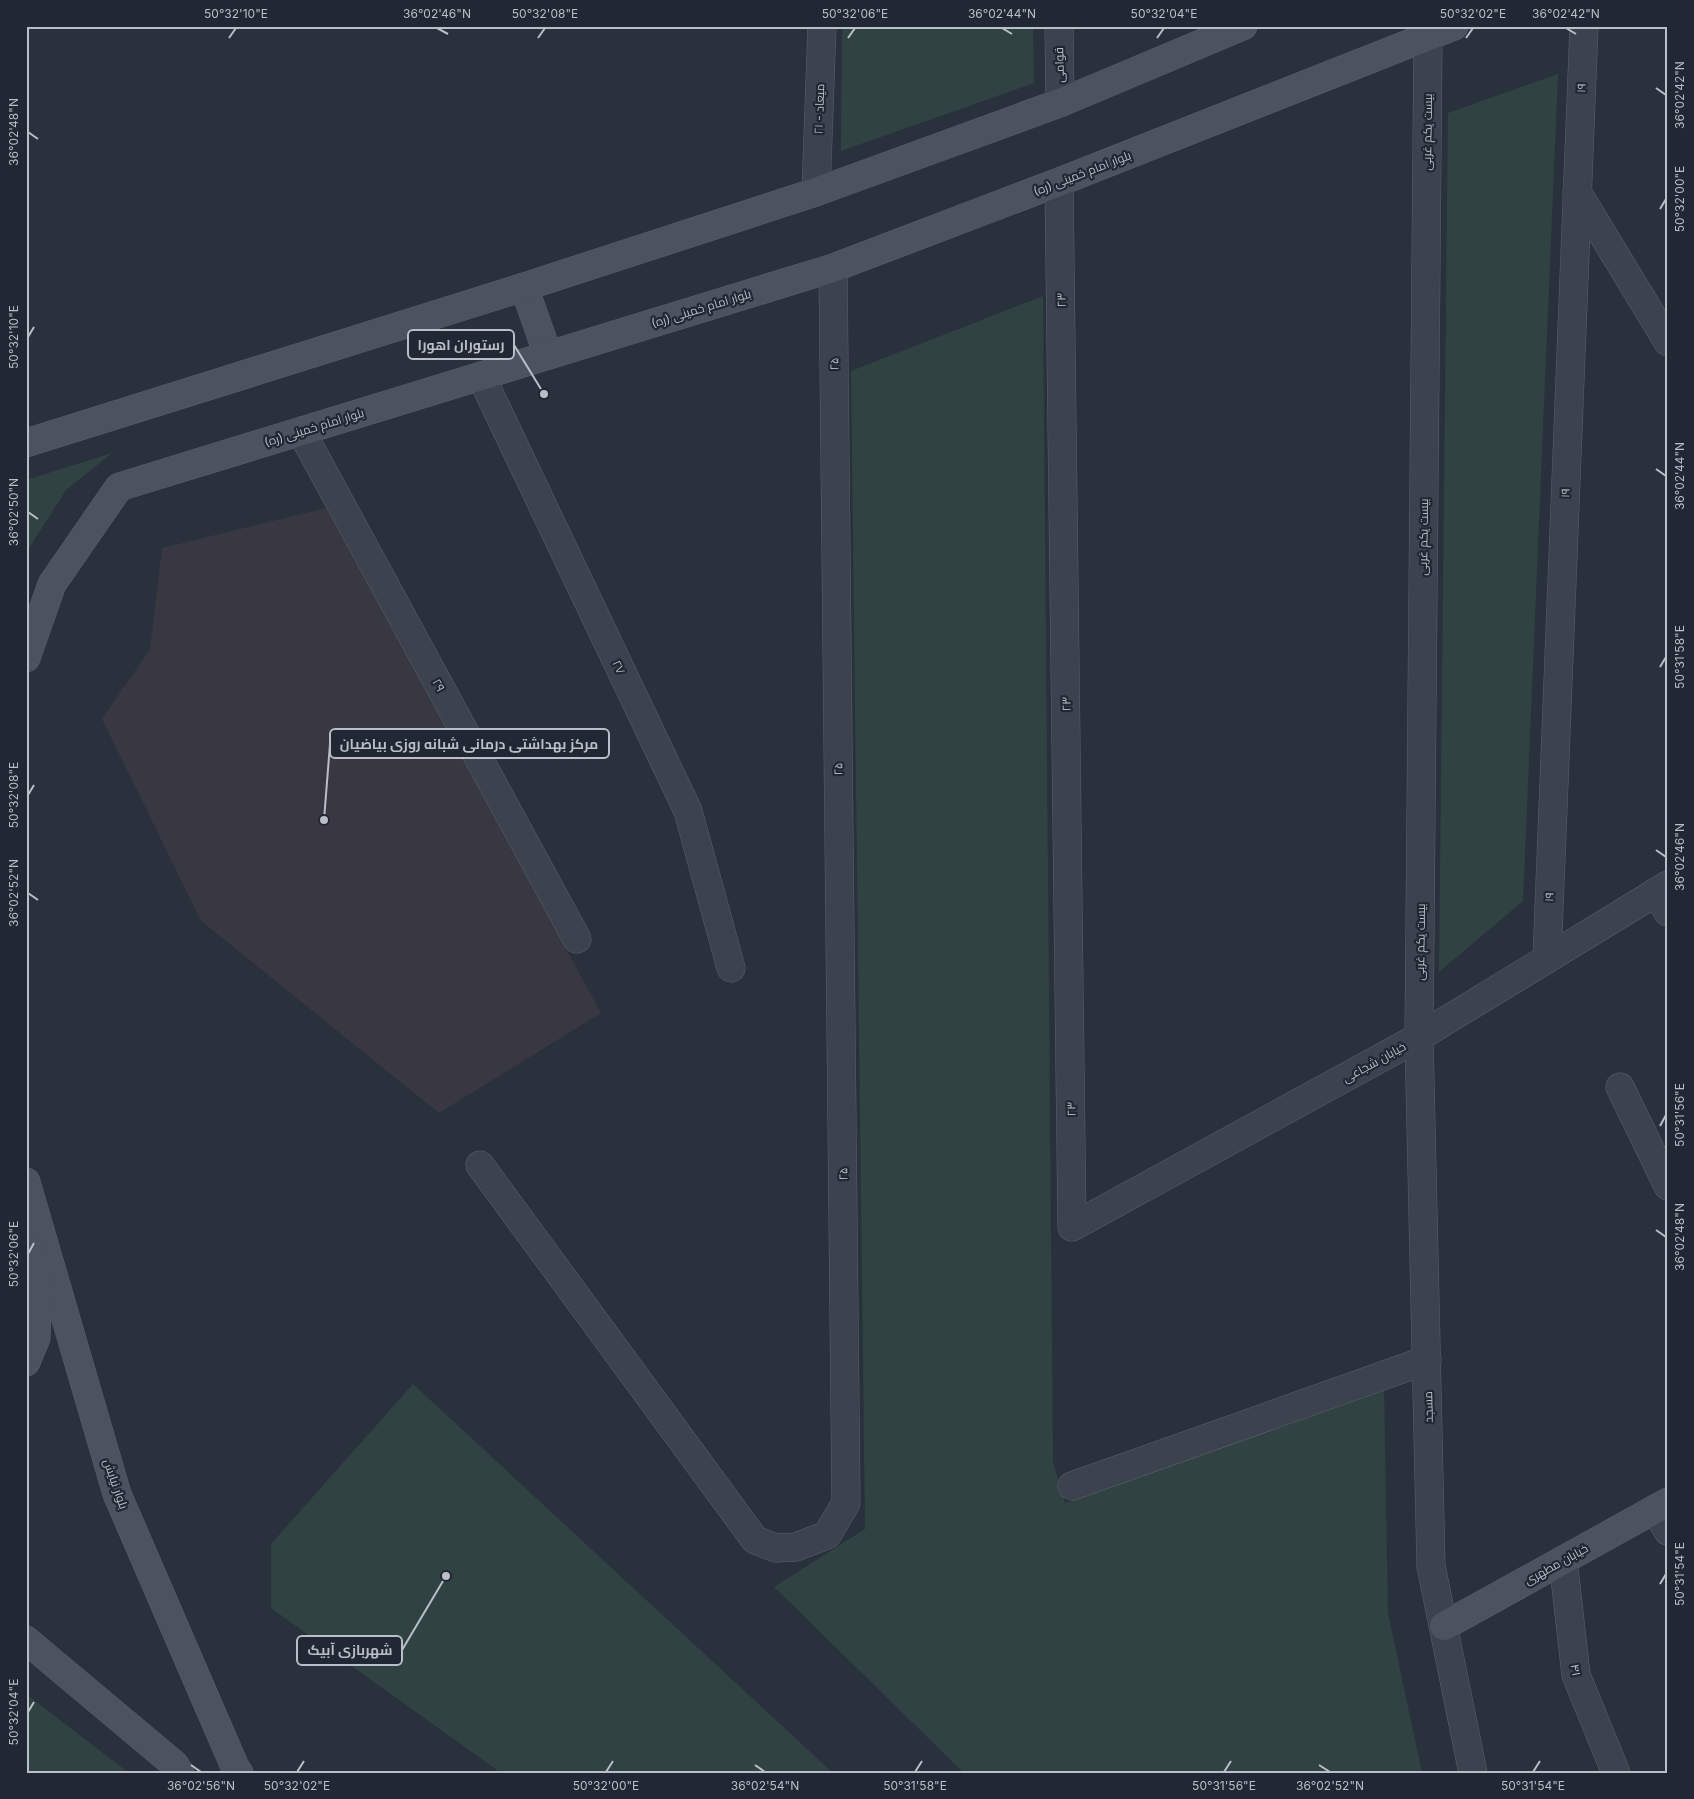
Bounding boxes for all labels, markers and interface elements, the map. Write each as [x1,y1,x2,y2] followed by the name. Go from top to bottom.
[204,6,268,21] text: 50°32'10"E
[403,6,471,21] text: 36°02'46"N
[512,6,578,21] text: 50°32'08"E
[822,6,888,21] text: 50°32'06"E
[968,6,1036,21] text: 36°02'44"N
[1131,6,1197,21] text: 50°32'04"E
[1440,6,1506,21] text: 50°32'02"E
[1532,6,1600,21] text: 36°02'42"N
[1051,47,1067,83] street label: قوامی
[1672,61,1687,129] text: 36°02'42"N
[811,83,827,135] street label: ۲۱ - میعاد
[1573,83,1589,93] street label: ۱۹
[1419,93,1436,171] street label: بیست یکم غربی
[6,98,21,166] text: 36°02'48"N
[1031,147,1133,200] street label: بلوار امام خمینی (ره)
[1672,166,1687,232] text: 50°32'00"E
[649,286,753,331] street label: بلوار امام خمینی (ره)
[1053,293,1069,307] street label: ۲۳
[6,305,21,369] text: 50°32'10"E
[408,330,514,359] callout: رستوران اهورا
[418,336,504,354] text: رستوران اهورا
[826,357,842,371] street label: ۲۵
[262,405,366,450] street label: بلوار امام خمینی (ره)
[1672,442,1687,510] text: 36°02'44"N
[6,478,21,546] text: 36°02'50"N
[1557,488,1573,498] street label: ۱۹
[1415,498,1432,576] street label: بیست یکم غربی
[1672,625,1687,689] text: 50°31'58"E
[609,658,629,677] street label: ۲۷
[429,676,449,694] street label: ۲۹
[1058,697,1074,711] street label: ۲۳
[330,729,609,758] callout: مرکز بهداشتی درمانی شبانه روزی بیاضیان
[340,735,598,753] text: مرکز بهداشتی درمانی شبانه روزی بیاضیان
[6,762,21,828] text: 50°32'08"E
[830,762,846,776] street label: ۲۵
[1672,823,1687,891] text: 36°02'46"N
[6,859,21,927] text: 36°02'52"N
[1541,892,1557,902] street label: ۱۹
[1412,903,1429,981] street label: بیست یکم غربی
[1340,1038,1408,1086] street label: خیابان شجاعی
[1672,1083,1687,1147] text: 50°31'56"E
[1063,1102,1079,1116] street label: ۲۳
[835,1167,851,1181] street label: ۲۵
[1672,1203,1687,1271] text: 36°02'48"N
[6,1221,21,1287] text: 50°32'06"E
[1420,1391,1436,1423] street label: مسجد
[100,1457,132,1511] street label: بلوار نیایش
[1521,1540,1591,1588] street label: خیابان مطهری
[1672,1542,1687,1606] text: 50°31'54"E
[297,1636,402,1665] callout: شهربازی آبیک
[308,1641,392,1659] text: شهربازی آبیک
[1568,1663,1584,1677] street label: ۴۱
[6,1679,21,1745] text: 50°32'04"E
[167,1778,235,1793] text: 36°02'56"N
[264,1778,330,1793] text: 50°32'02"E
[573,1778,639,1793] text: 50°32'00"E
[731,1778,799,1793] text: 36°02'54"N
[883,1778,947,1793] text: 50°31'58"E
[1192,1778,1256,1793] text: 50°31'56"E
[1296,1778,1364,1793] text: 36°02'52"N
[1501,1778,1565,1793] text: 50°31'54"E

